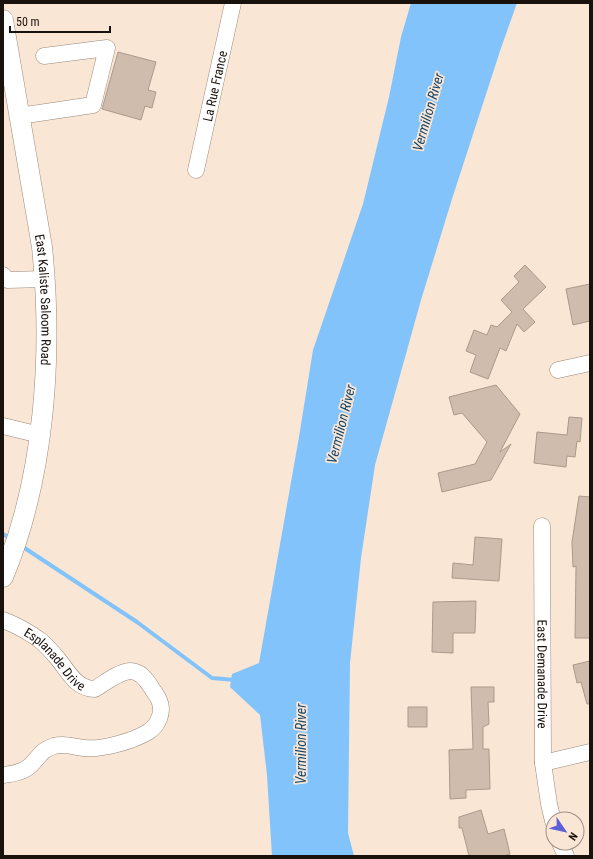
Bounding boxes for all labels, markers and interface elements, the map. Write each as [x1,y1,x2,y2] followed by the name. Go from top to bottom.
[10,8,110,34] scale bar
[16,15,40,29] text: 50 m
[199,49,230,123] street label: La Rue France
[409,70,447,153] water label: Vermilion River
[32,233,54,366] street label: East Kaliste Saloom Road
[323,382,359,465] water label: Vermilion River
[535,619,550,729] street label: East Demanade Drive
[22,624,88,693] street label: Esplanade Drive
[293,703,309,784] water label: Vermilion River
[545,811,585,851] north arrow
[565,830,580,843] text: N

